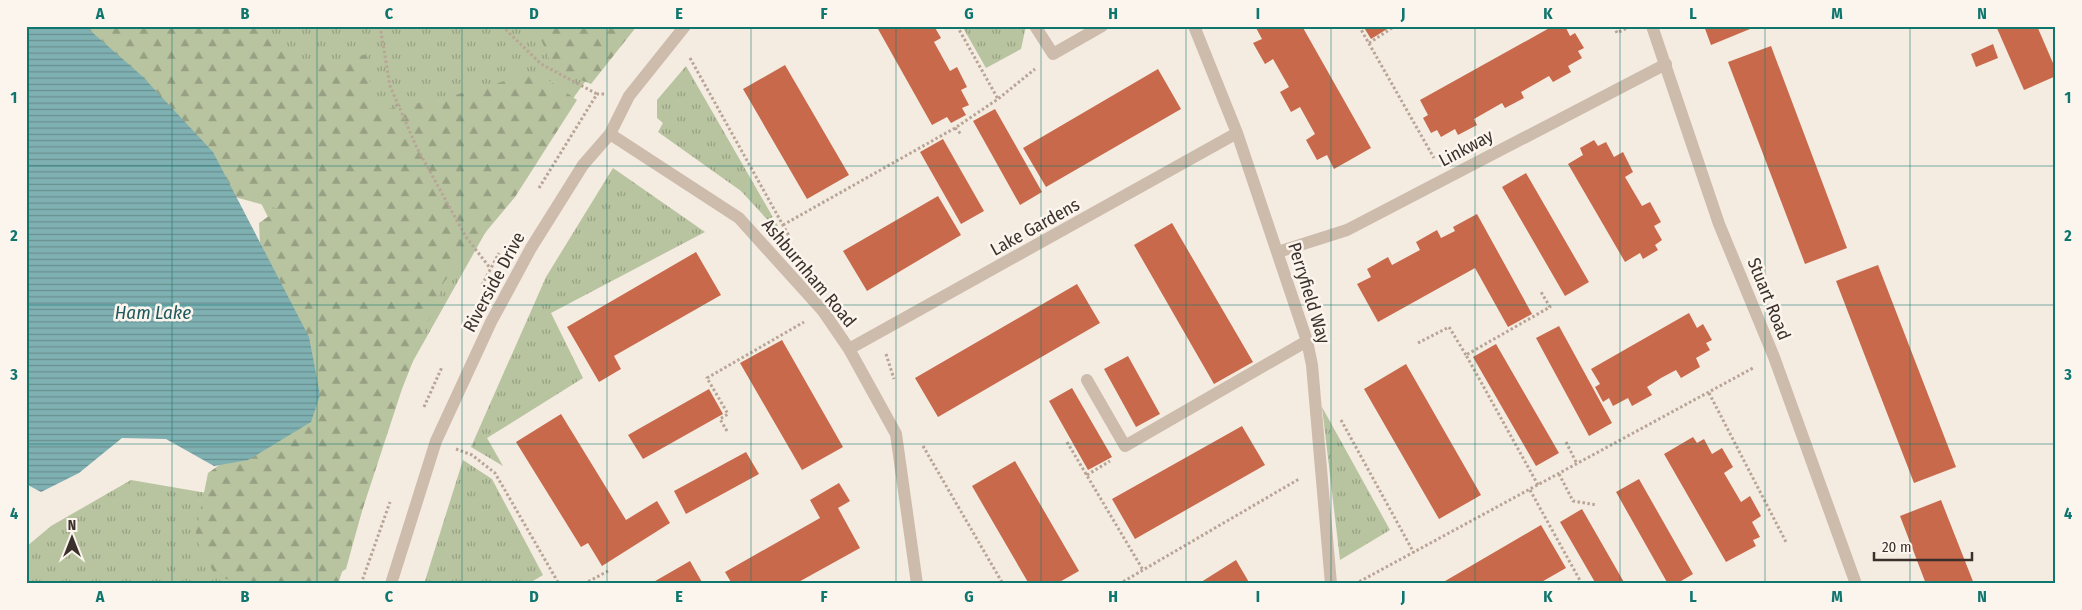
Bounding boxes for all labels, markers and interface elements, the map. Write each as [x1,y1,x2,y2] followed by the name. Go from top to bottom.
[95,4,105,23] text: A
[241,4,250,23] text: B
[385,4,394,23] text: C
[529,4,539,23] text: D
[675,4,683,23] text: E
[820,4,828,23] text: F
[964,4,974,23] text: G
[1108,4,1118,23] text: H
[1256,4,1260,23] text: I
[1400,4,1405,23] text: J
[1543,4,1553,23] text: K
[1689,4,1697,23] text: L
[1831,4,1843,23] text: M
[1977,4,1987,23] text: N
[11,88,17,107] text: 1
[2065,88,2071,107] text: 1
[1435,125,1497,171] street label: Linkway
[987,193,1084,261] street label: Lake Gardens
[757,214,861,332] street label: Ashburnham Road
[9,226,18,245] text: 2
[2063,226,2072,245] text: 2
[458,228,530,336] street label: Riverside Drive
[1283,240,1335,346] street label: Perryfield Way
[1743,255,1795,343] street label: Stuart Road
[115,301,191,324] water label: Ham Lake
[9,365,18,384] text: 3
[2063,365,2072,384] text: 3
[10,504,18,523] text: 4
[2064,504,2072,523] text: 4
[48,512,98,562] north arrow
[68,517,76,534] text: N
[1874,530,1972,562] scale bar
[1882,538,1912,556] text: 20 m
[95,587,105,606] text: A
[241,587,250,606] text: B
[385,587,394,606] text: C
[529,587,539,606] text: D
[675,587,683,606] text: E
[820,587,828,606] text: F
[964,587,974,606] text: G
[1108,587,1118,606] text: H
[1256,587,1260,606] text: I
[1400,587,1405,606] text: J
[1543,587,1553,606] text: K
[1689,587,1697,606] text: L
[1831,587,1843,606] text: M
[1977,587,1987,606] text: N

